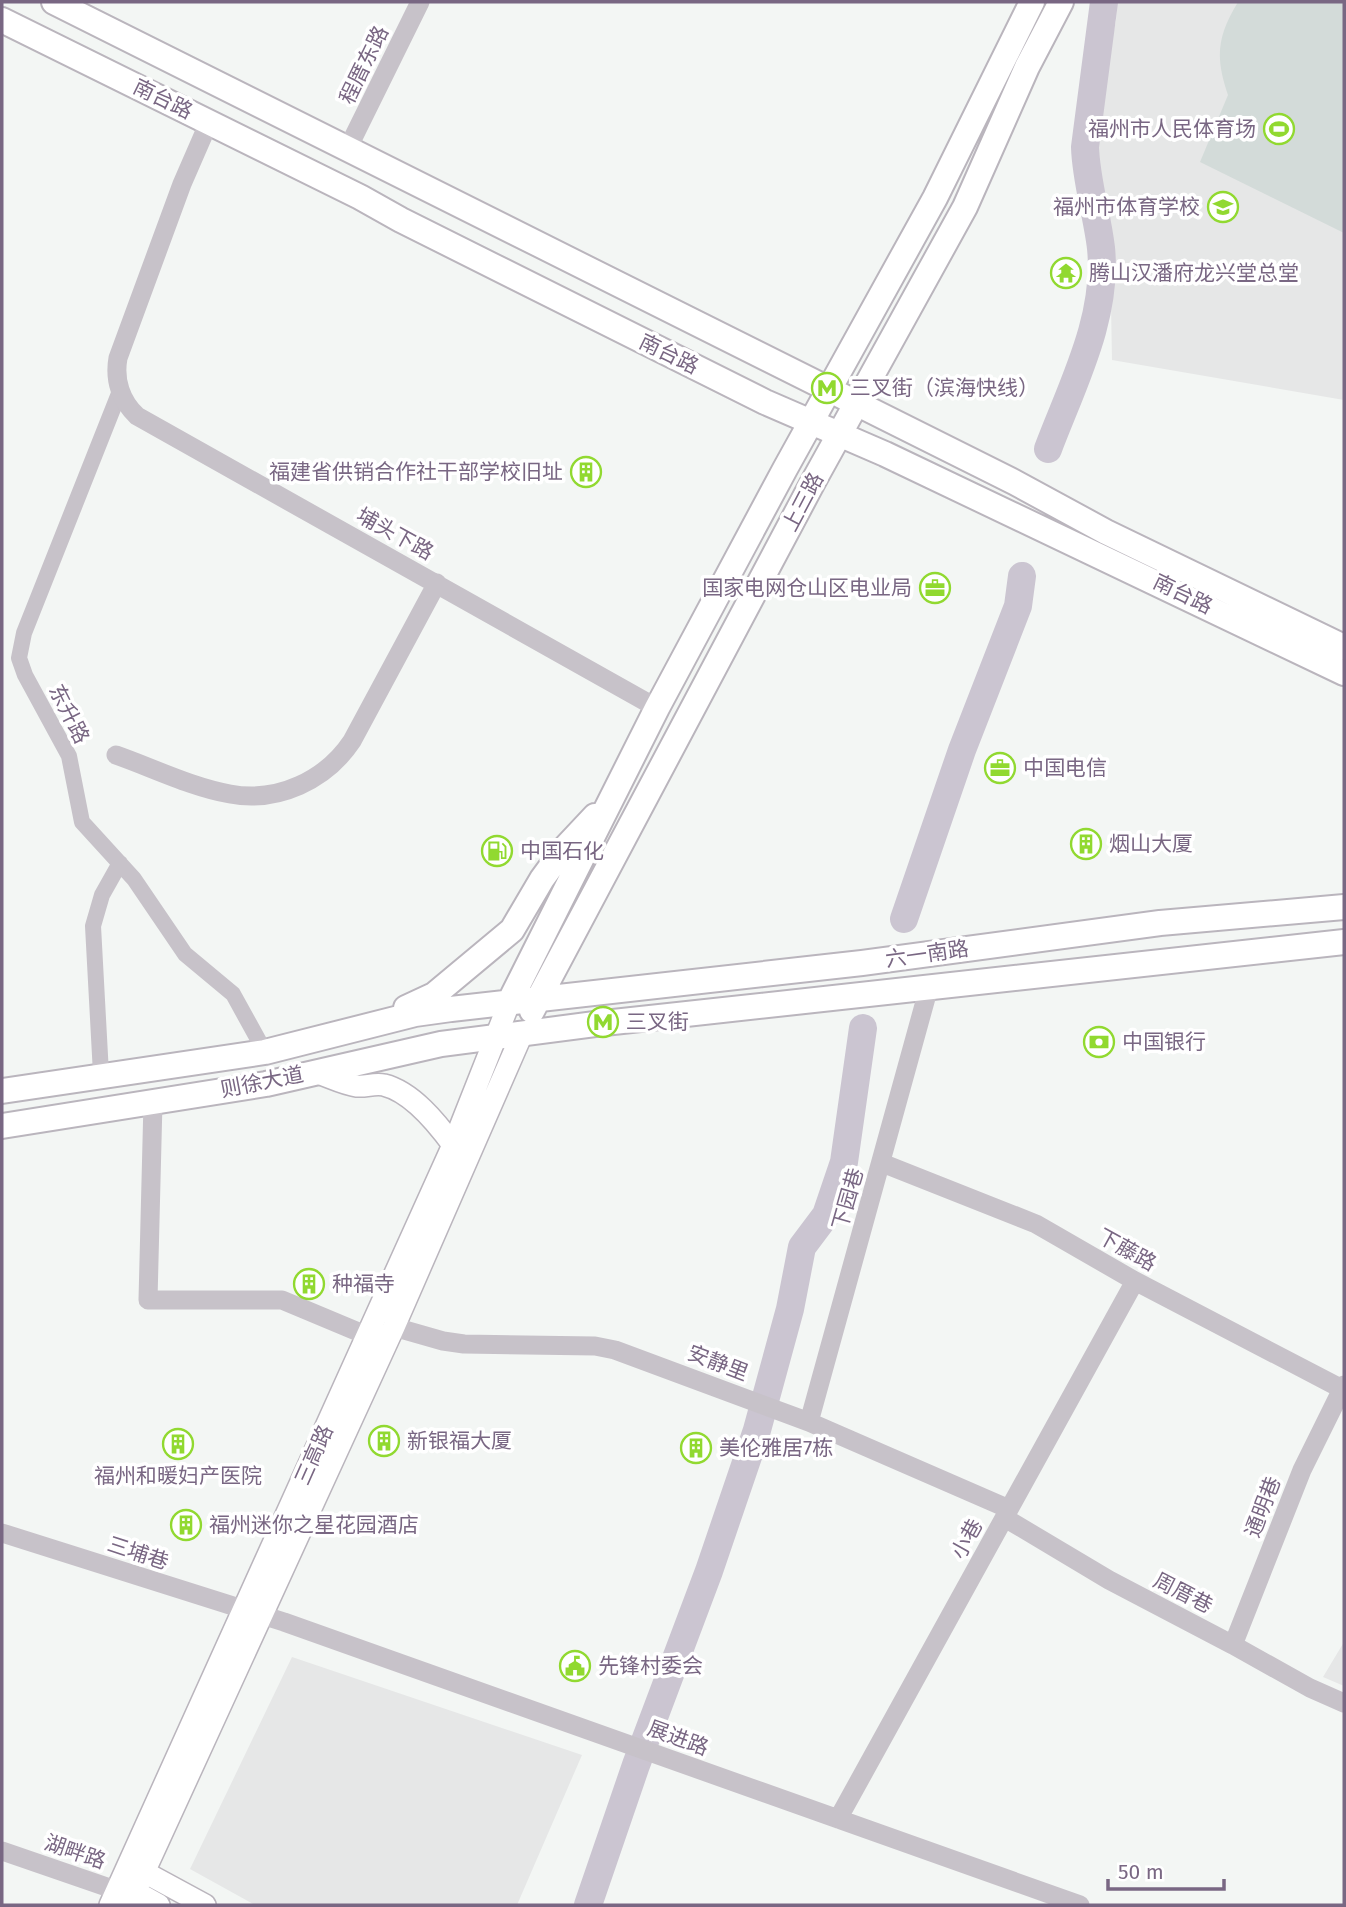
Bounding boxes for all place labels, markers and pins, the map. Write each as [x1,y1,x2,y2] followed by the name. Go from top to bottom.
[1262,112,1296,146] sports icon: 福州市人民体育场
[1088,116,1256,142] place label: 福州市人民体育场
[1206,190,1240,224] school or university icon: 福州市体育学校
[1053,194,1200,220] place label: 福州市体育学校
[1049,256,1083,290] temple icon: 腾山汉潘府龙兴堂总堂
[1089,260,1299,286] place label: 腾山汉潘府龙兴堂总堂
[810,371,844,405] metro station icon: 三叉街（滨海快线）
[850,375,1039,401] place label: 三叉街（滨海快线）
[569,455,603,489] building icon: 福建省供销合作社干部学校旧址
[269,459,563,485] place label: 福建省供销合作社干部学校旧址
[918,571,952,605] office icon: 国家电网仓山区电业局
[702,575,912,601] place label: 国家电网仓山区电业局
[983,751,1017,785] office icon: 中国电信
[1023,755,1107,781] place label: 中国电信
[1069,827,1103,861] building icon: 烟山大厦
[1109,831,1193,857] place label: 烟山大厦
[480,834,514,868] fuel station icon: 中国石化
[520,838,604,864] place label: 中国石化
[586,1005,620,1039] metro station icon: 三叉街
[626,1009,689,1035] place label: 三叉街
[1082,1025,1116,1059] bank icon: 中国银行
[1122,1029,1206,1055] place label: 中国银行
[292,1267,326,1301] building icon: 种福寺
[332,1271,395,1297] place label: 种福寺
[367,1424,401,1458] building icon: 新银福大厦
[161,1427,195,1461] building icon: 福州和暖妇产医院
[407,1428,512,1454] place label: 新银福大厦
[679,1431,713,1465] building icon: 美伦雅居7栋
[719,1435,833,1461] place label: 美伦雅居7栋
[94,1463,262,1489] place label: 福州和暖妇产医院
[169,1508,203,1542] building icon: 福州迷你之星花园酒店
[209,1512,419,1538] place label: 福州迷你之星花园酒店
[558,1649,592,1683] public building icon: 先锋村委会
[598,1653,703,1679] place label: 先锋村委会

